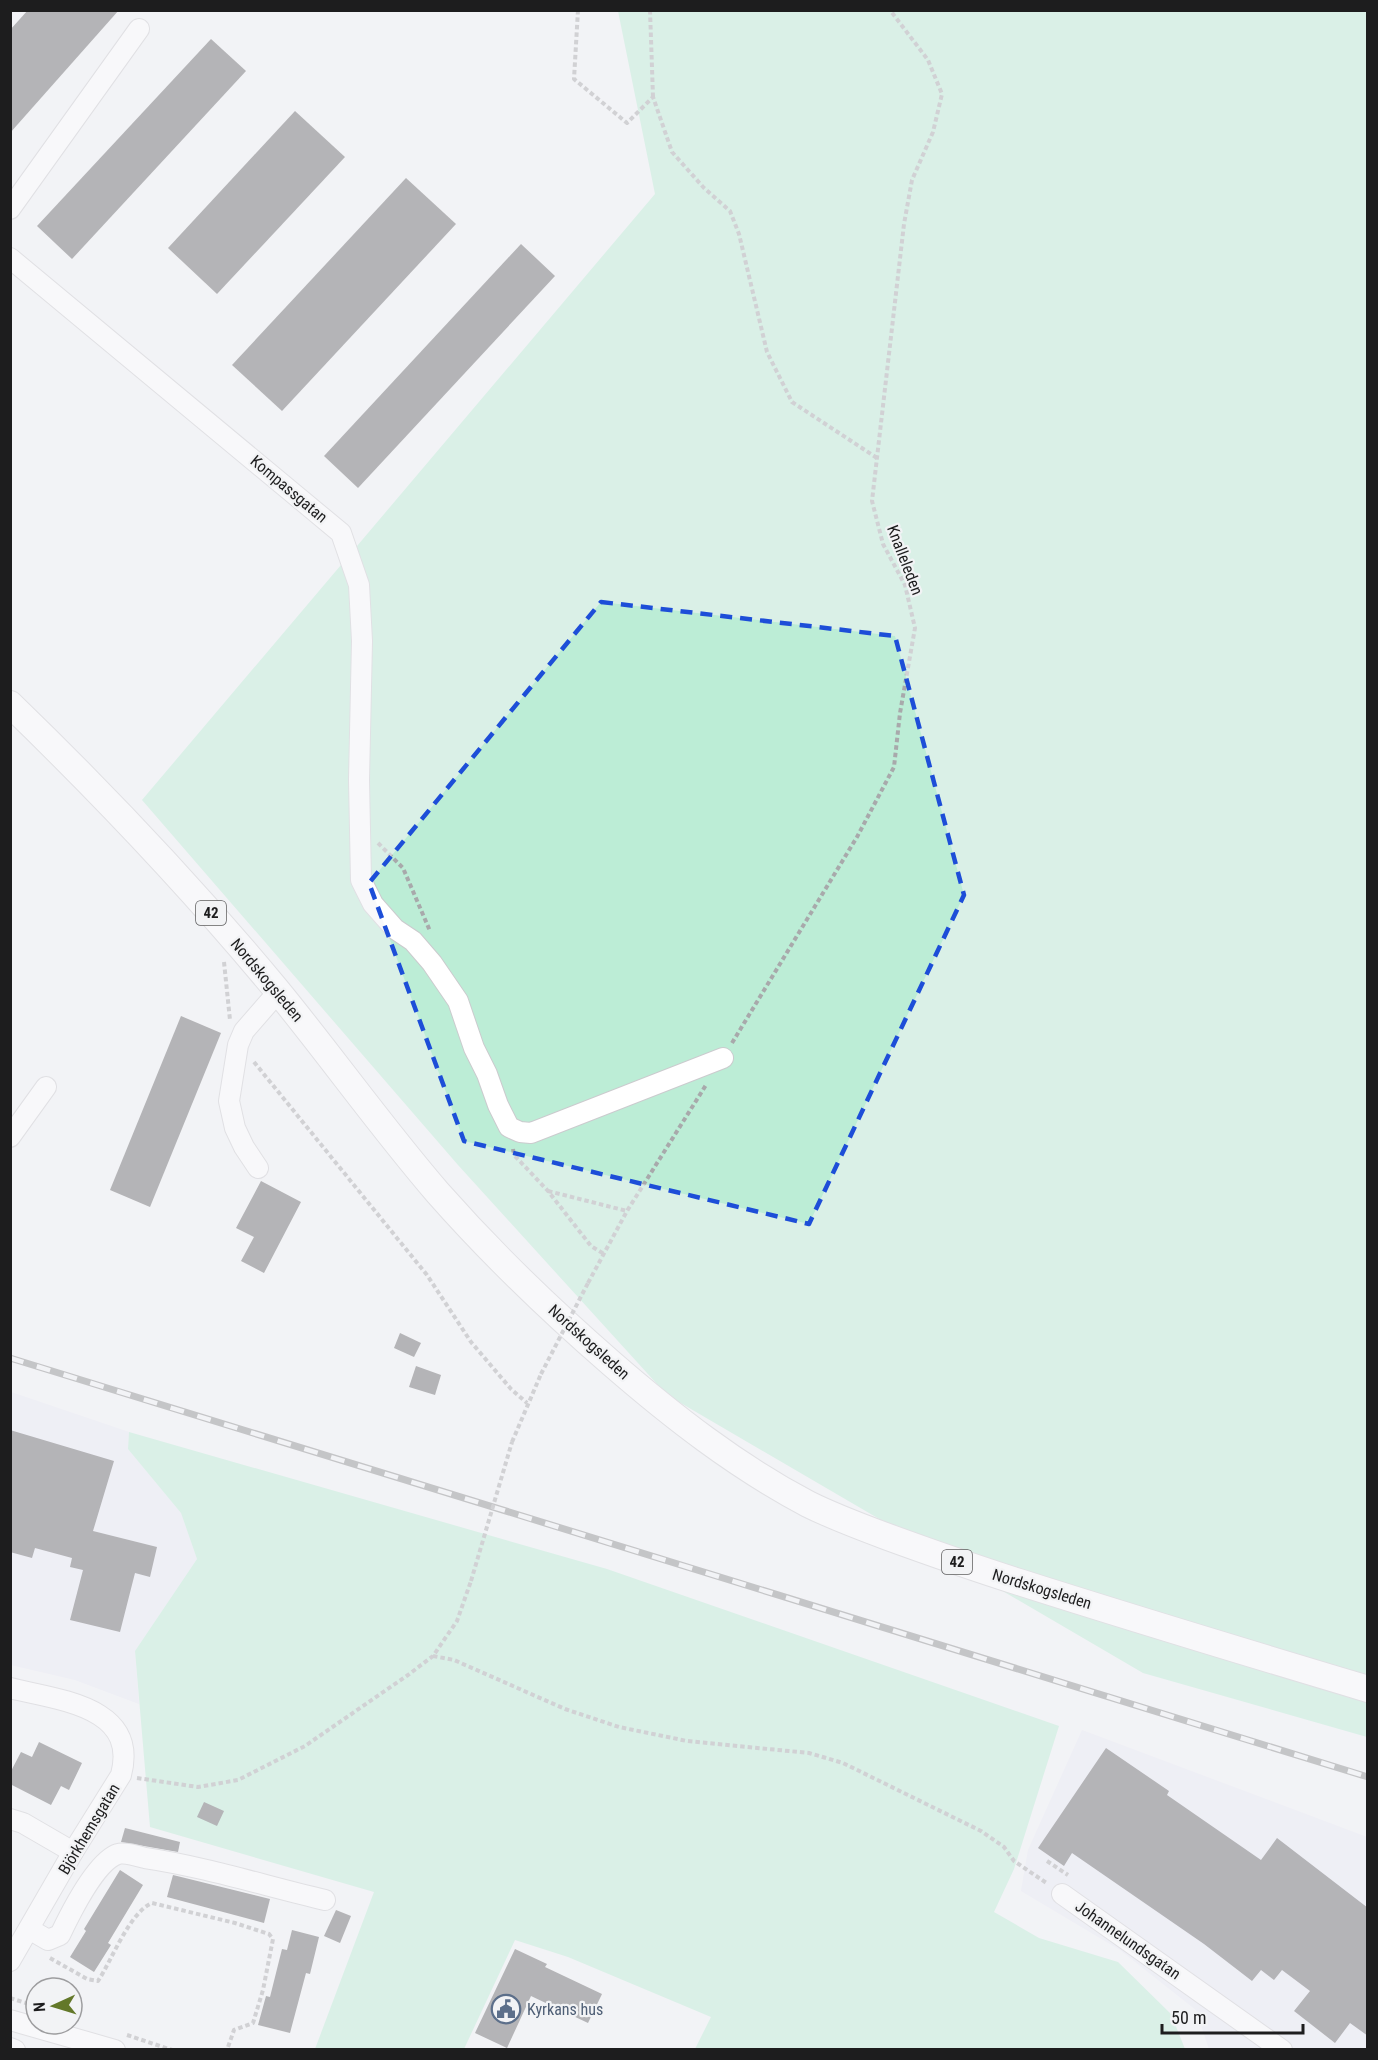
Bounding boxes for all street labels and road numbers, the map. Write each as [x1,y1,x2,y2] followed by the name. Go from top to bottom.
[247,451,331,527] street label: Kompassgatan
[883,522,927,598] street label: Knalleleden
[196,901,226,925] road number: 42
[227,935,307,1025] street label: Nordskogsleden
[544,1301,634,1383] street label: Nordskogsleden
[942,1550,972,1574] road number: 42
[990,1565,1094,1613] street label: Nordskogsleden
[54,1780,124,1878] street label: Björkhemsgatan
[1072,1897,1184,1983] street label: Johannelundsgatan

